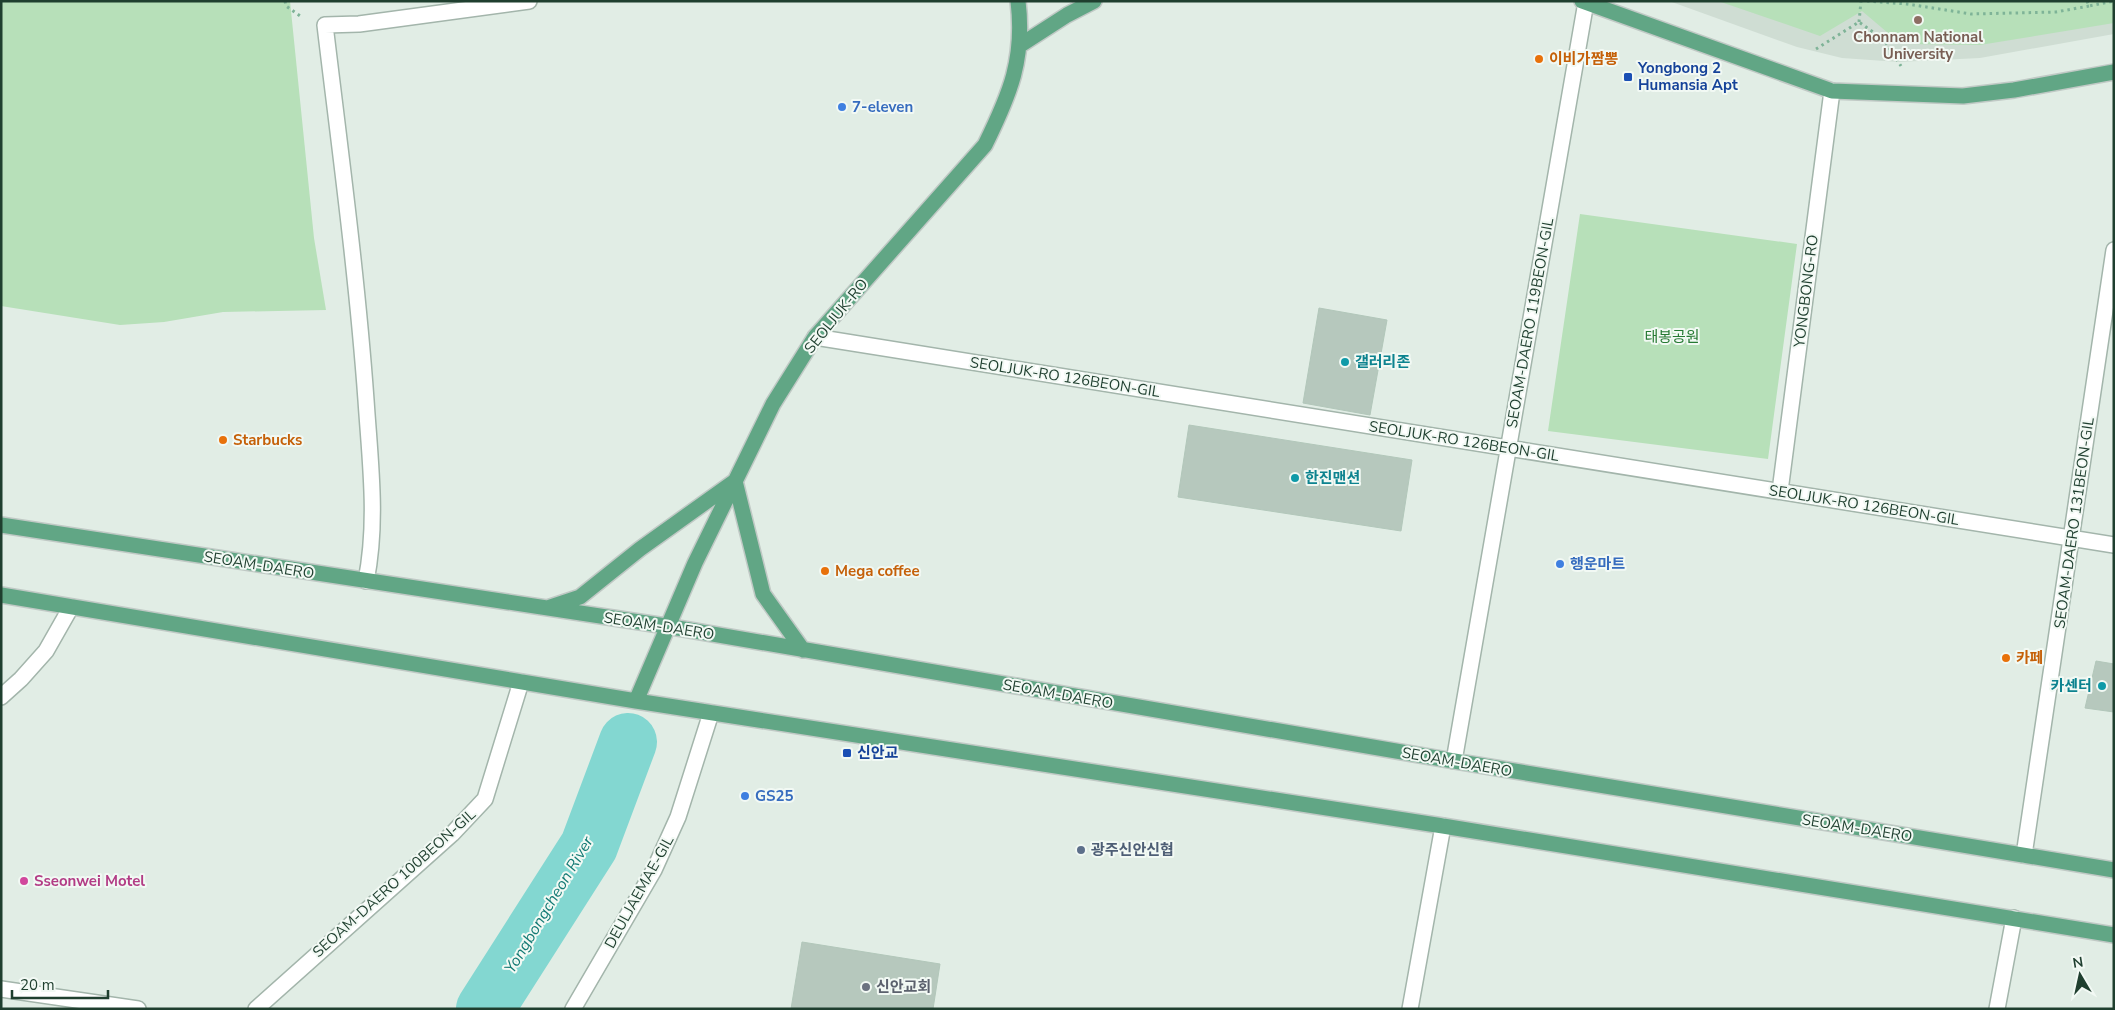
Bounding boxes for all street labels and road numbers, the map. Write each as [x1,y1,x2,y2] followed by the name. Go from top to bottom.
[1502,216,1558,430] street label: SEOAM-DAERO 119BEON-GIL
[1789,234,1823,349] street label: YONGBONG-RO
[800,274,872,358] street label: SEOLJUK-RO
[969,352,1161,402] street label: SEOLJUK-RO 126BEON-GIL
[1368,416,1560,466] street label: SEOLJUK-RO 126BEON-GIL
[2049,416,2099,630] street label: SEOAM-DAERO 131BEON-GIL
[1768,480,1960,530] street label: SEOLJUK-RO 126BEON-GIL
[202,546,316,584] street label: SEOAM-DAERO
[602,607,716,645] street label: SEOAM-DAERO
[1001,674,1115,714] street label: SEOAM-DAERO
[1400,742,1514,782] street label: SEOAM-DAERO
[308,804,480,962] street label: SEOAM-DAERO 100BEON-GIL
[1800,809,1914,847] street label: SEOAM-DAERO
[600,832,678,952] street label: DEULJAEMAE-GIL

